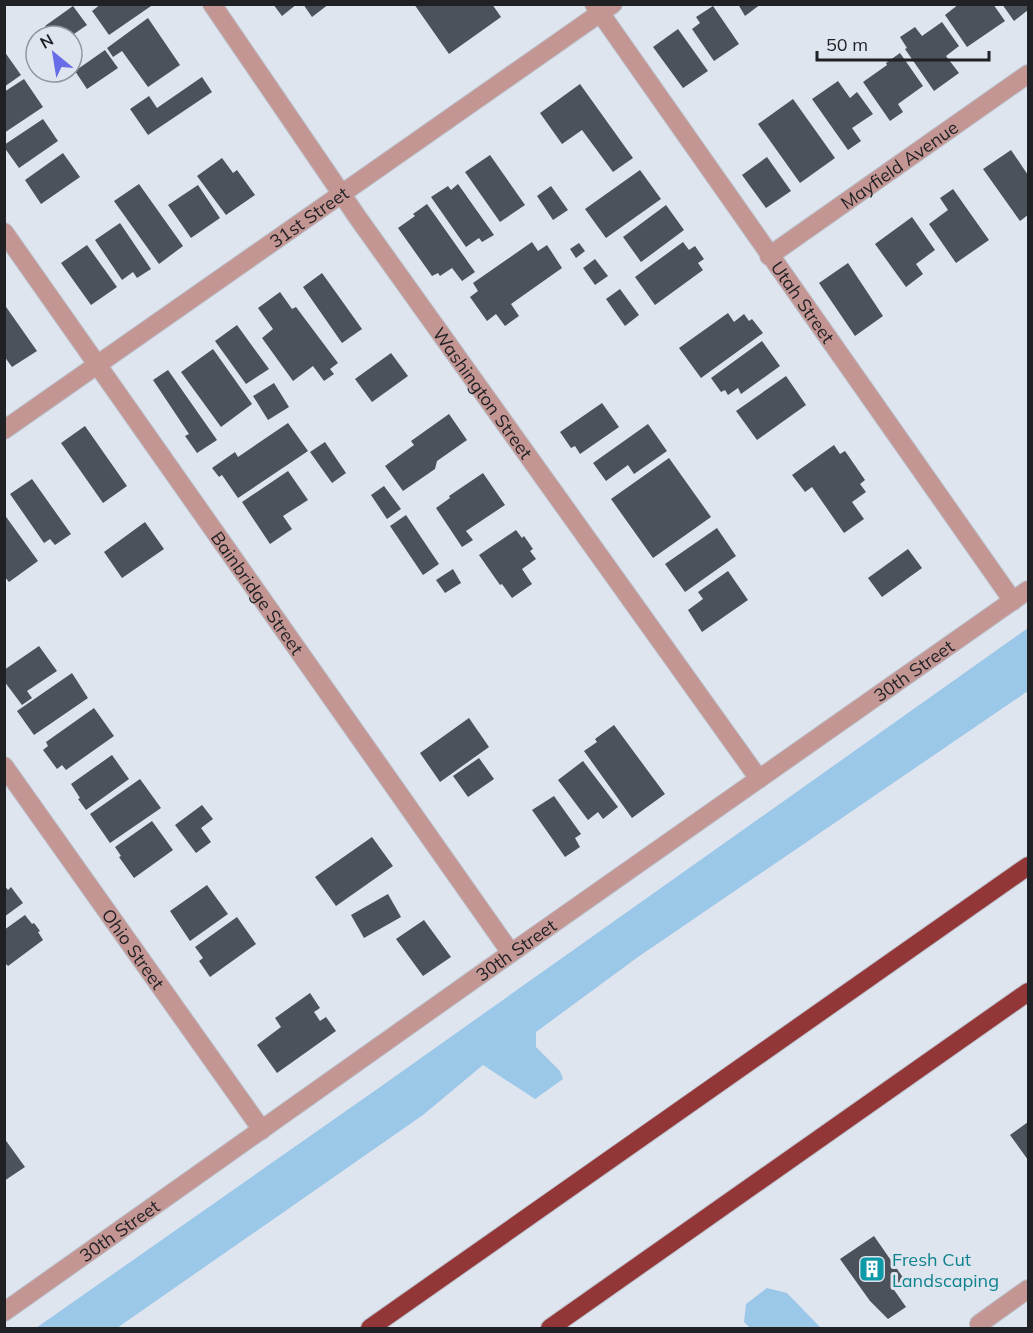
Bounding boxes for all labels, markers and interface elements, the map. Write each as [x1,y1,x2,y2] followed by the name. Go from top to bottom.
[24,24,84,84] north arrow
[817,24,990,62] scale bar
[36,29,57,53] text: N
[826,33,868,56] text: 50 m
[836,115,962,214] street label: Mayfield Avenue
[265,181,353,252] street label: 31st Street
[766,256,840,348] street label: Utah Street
[428,322,538,463] street label: Washington Street
[206,527,309,659] street label: Bainbridge Street
[869,634,958,707] street label: 30th Street
[97,904,170,994] street label: Ohio Street
[471,914,560,986] street label: 30th Street
[74,1194,164,1267] street label: 30th Street
[892,1248,999,1292] place label: Fresh Cut Landscaping
[857,1254,887,1284] building icon: Fresh Cut Landscaping

